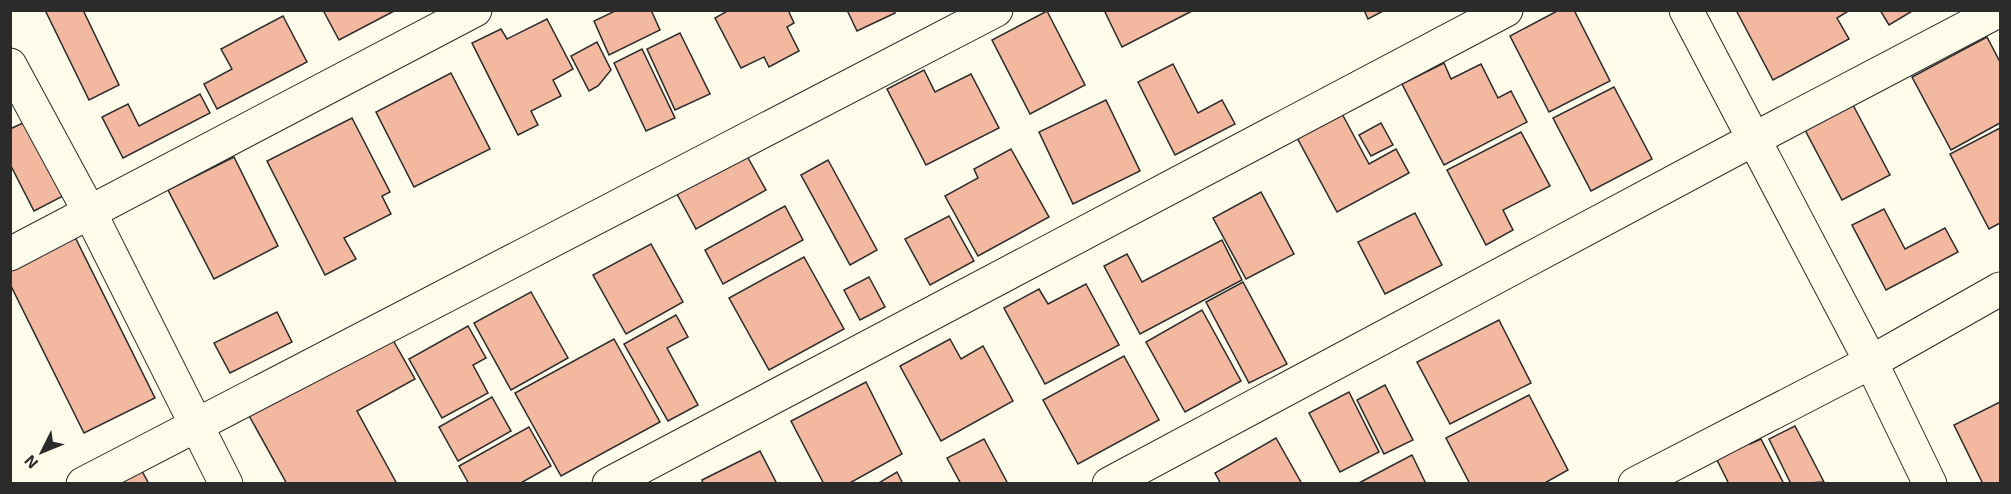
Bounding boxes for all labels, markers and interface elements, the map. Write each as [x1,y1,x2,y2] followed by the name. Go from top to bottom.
[12,422,72,482] north arrow
[20,452,42,473] text: N

